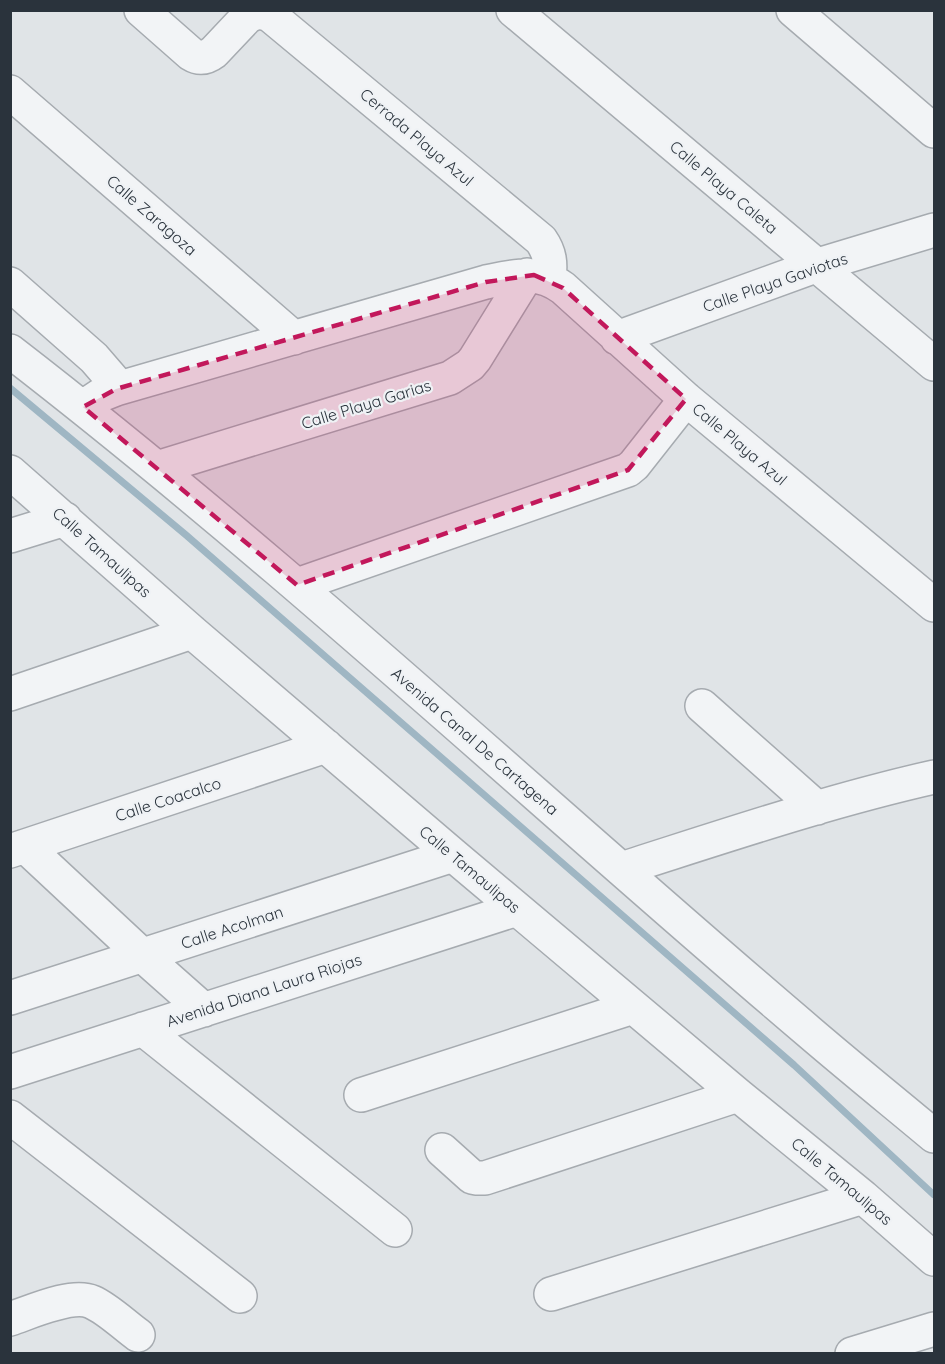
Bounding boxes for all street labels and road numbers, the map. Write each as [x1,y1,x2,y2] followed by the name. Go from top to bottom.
[356,84,478,190] street label: Cerrada Playa Azul
[666,136,782,238] street label: Calle Playa Caleta
[103,170,201,260] street label: Calle Zaragoza
[700,248,850,316] street label: Calle Playa Gaviotas
[299,375,433,433] street label: Calle Playa Garias
[689,399,791,489] street label: Calle Playa Azul
[49,502,155,602] street label: Calle Tamaulipas
[387,663,563,819] street label: Avenida Canal De Cartagena
[113,772,223,826] street label: Calle Coacalco
[415,821,525,917] street label: Calle Tamaulipas
[178,901,286,953] street label: Calle Acolman
[164,949,364,1031] street label: Avenida Diana Laura Riojas
[787,1133,897,1229] street label: Calle Tamaulipas

